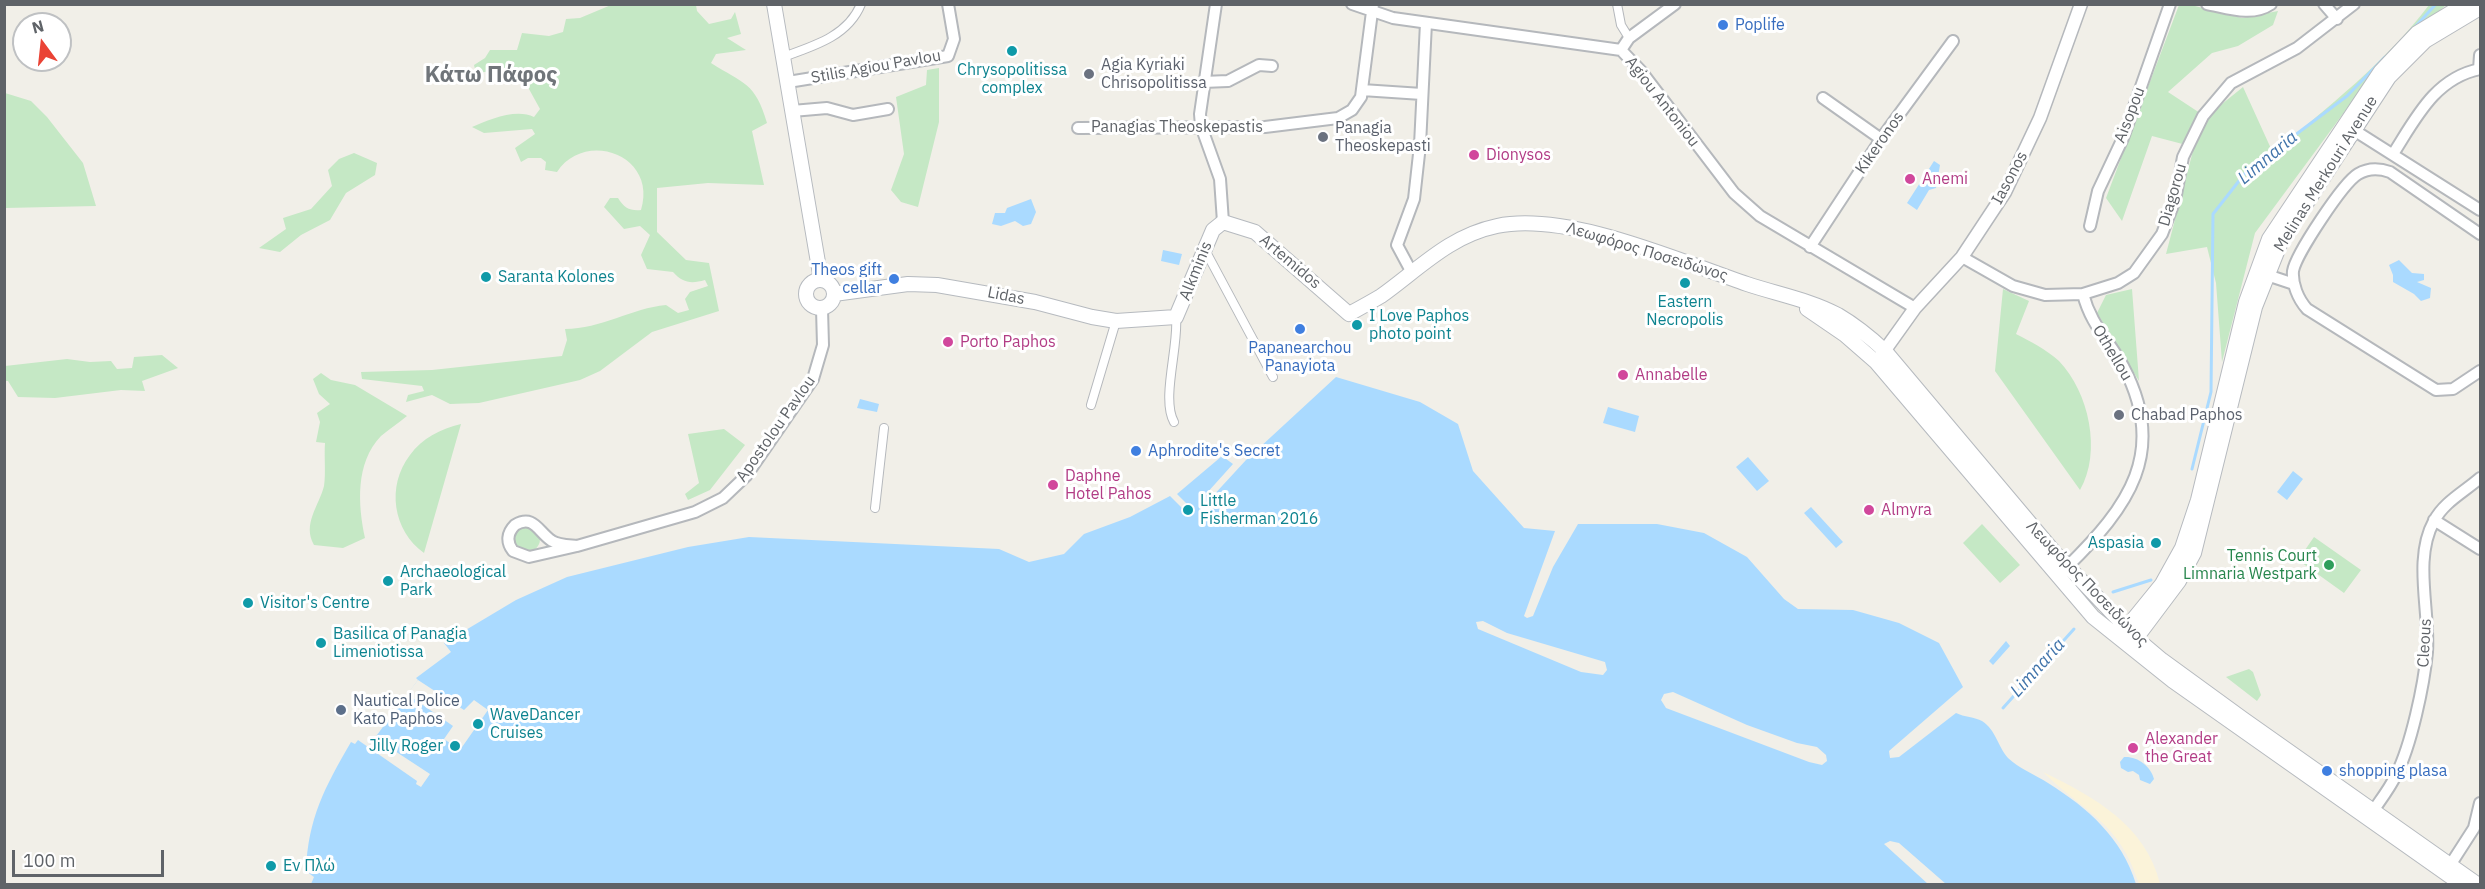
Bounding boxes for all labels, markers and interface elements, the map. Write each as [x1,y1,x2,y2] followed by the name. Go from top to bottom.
[12,12,72,72] north arrow
[30,15,46,38] text: N
[1735,15,1785,35] place label: Poplife
[1716,18,1730,32] marker: Poplife
[1005,44,1019,58] marker: Chrysopolitissa complex
[810,46,942,88] street label: Stilis Agiou Pavlou
[1621,53,1703,151] street label: Agiou Antoniou
[1101,55,1207,93] place label: Agia Kyriaki Chrisopolitissa
[957,60,1067,98] place label: Chrysopolitissa complex
[425,63,557,89] district label: Κάτω Πάφος
[1082,67,1096,81] marker: Agia Kyriaki Chrisopolitissa
[2111,84,2149,146] street label: Aisopou
[2270,92,2382,256] street label: Melinas Merkouri Avenue
[1852,108,1908,178] street label: Kikeronos
[1091,117,1263,137] street label: Panagias Theoskepastis
[1335,118,1431,156] place label: Panagia Theoskepasti
[2234,127,2302,189] water label: Limnaria
[1316,130,1330,144] marker: Panagia Theoskepasti
[1486,145,1551,165] place label: Dionysos
[1467,148,1481,162] marker: Dionysos
[1988,148,2032,208] street label: Iasonos
[2155,161,2191,229] street label: Diagorou
[1922,169,1968,189] place label: Anemi
[1903,172,1917,186] marker: Anemi
[1564,218,1730,286] street label: Λεωφόρος Ποσειδώνος
[1255,231,1325,293] street label: Artemidos
[1176,239,1216,303] street label: Alkminis
[811,260,882,298] place label: Theos gift cellar
[498,267,615,287] place label: Saranta Kolones
[479,270,493,284] marker: Saranta Kolones
[887,272,901,286] marker: Theos gift cellar
[1678,276,1692,290] marker: Eastern Necropolis
[986,283,1026,309] street label: Lidas
[1646,292,1724,330] place label: Eastern Necropolis
[1369,306,1469,344] place label: I Love Paphos photo point
[1350,318,1364,332] marker: I Love Paphos photo point
[1293,322,1307,336] marker: Papanearchou Panayiota
[2088,322,2136,384] street label: Othellou
[960,332,1056,352] place label: Porto Paphos
[941,335,955,349] marker: Porto Paphos
[1248,338,1352,376] place label: Papanearchou Panayiota
[1635,365,1707,385] place label: Annabelle
[1616,368,1630,382] marker: Annabelle
[732,372,820,486] street label: Apostolou Pavlou
[2131,405,2243,425] place label: Chabad Paphos
[2112,408,2126,422] marker: Chabad Paphos
[1148,441,1280,461] place label: Aphrodite's Secret
[1129,444,1143,458] marker: Aphrodite's Secret
[1065,466,1152,504] place label: Daphne Hotel Pahos
[1046,478,1060,492] marker: Daphne Hotel Pahos
[1200,491,1318,529] place label: Little Fisherman 2016
[1881,500,1932,520] place label: Almyra
[1181,503,1195,517] marker: Little Fisherman 2016
[1862,503,1876,517] marker: Almyra
[2022,517,2152,651] street label: Λεωφόρος Ποσειδώνος
[2088,533,2144,553] place label: Aspasia
[2149,536,2163,550] marker: Aspasia
[2183,546,2317,584] place label: Tennis Court Limnaria Westpark
[2322,558,2336,572] marker: Tennis Court Limnaria Westpark
[400,562,506,600] place label: Archaeological Park
[381,574,395,588] marker: Archaeological Park
[260,593,370,613] place label: Visitor's Centre
[241,596,255,610] marker: Visitor's Centre
[2414,618,2436,668] street label: Cleous
[333,624,467,662] place label: Basilica of Panagia Limeniotissa
[2006,634,2070,702] water label: Limnaria
[314,636,328,650] marker: Basilica of Panagia Limeniotissa
[353,691,460,729] place label: Nautical Police Kato Paphos
[334,703,348,717] marker: Nautical Police Kato Paphos
[490,705,580,743] place label: WaveDancer Cruises
[471,717,485,731] marker: WaveDancer Cruises
[2145,729,2218,767] place label: Alexander the Great
[369,736,443,756] place label: Jilly Roger
[448,739,462,753] marker: Jilly Roger
[2126,741,2140,755] marker: Alexander the Great
[2339,761,2447,781] place label: shopping plasa
[2320,764,2334,778] marker: shopping plasa
[15,838,166,876] scale bar
[23,849,75,872] text: 100 m
[283,856,335,876] place label: Εν Πλώ
[264,859,278,873] marker: Εν Πλώ

